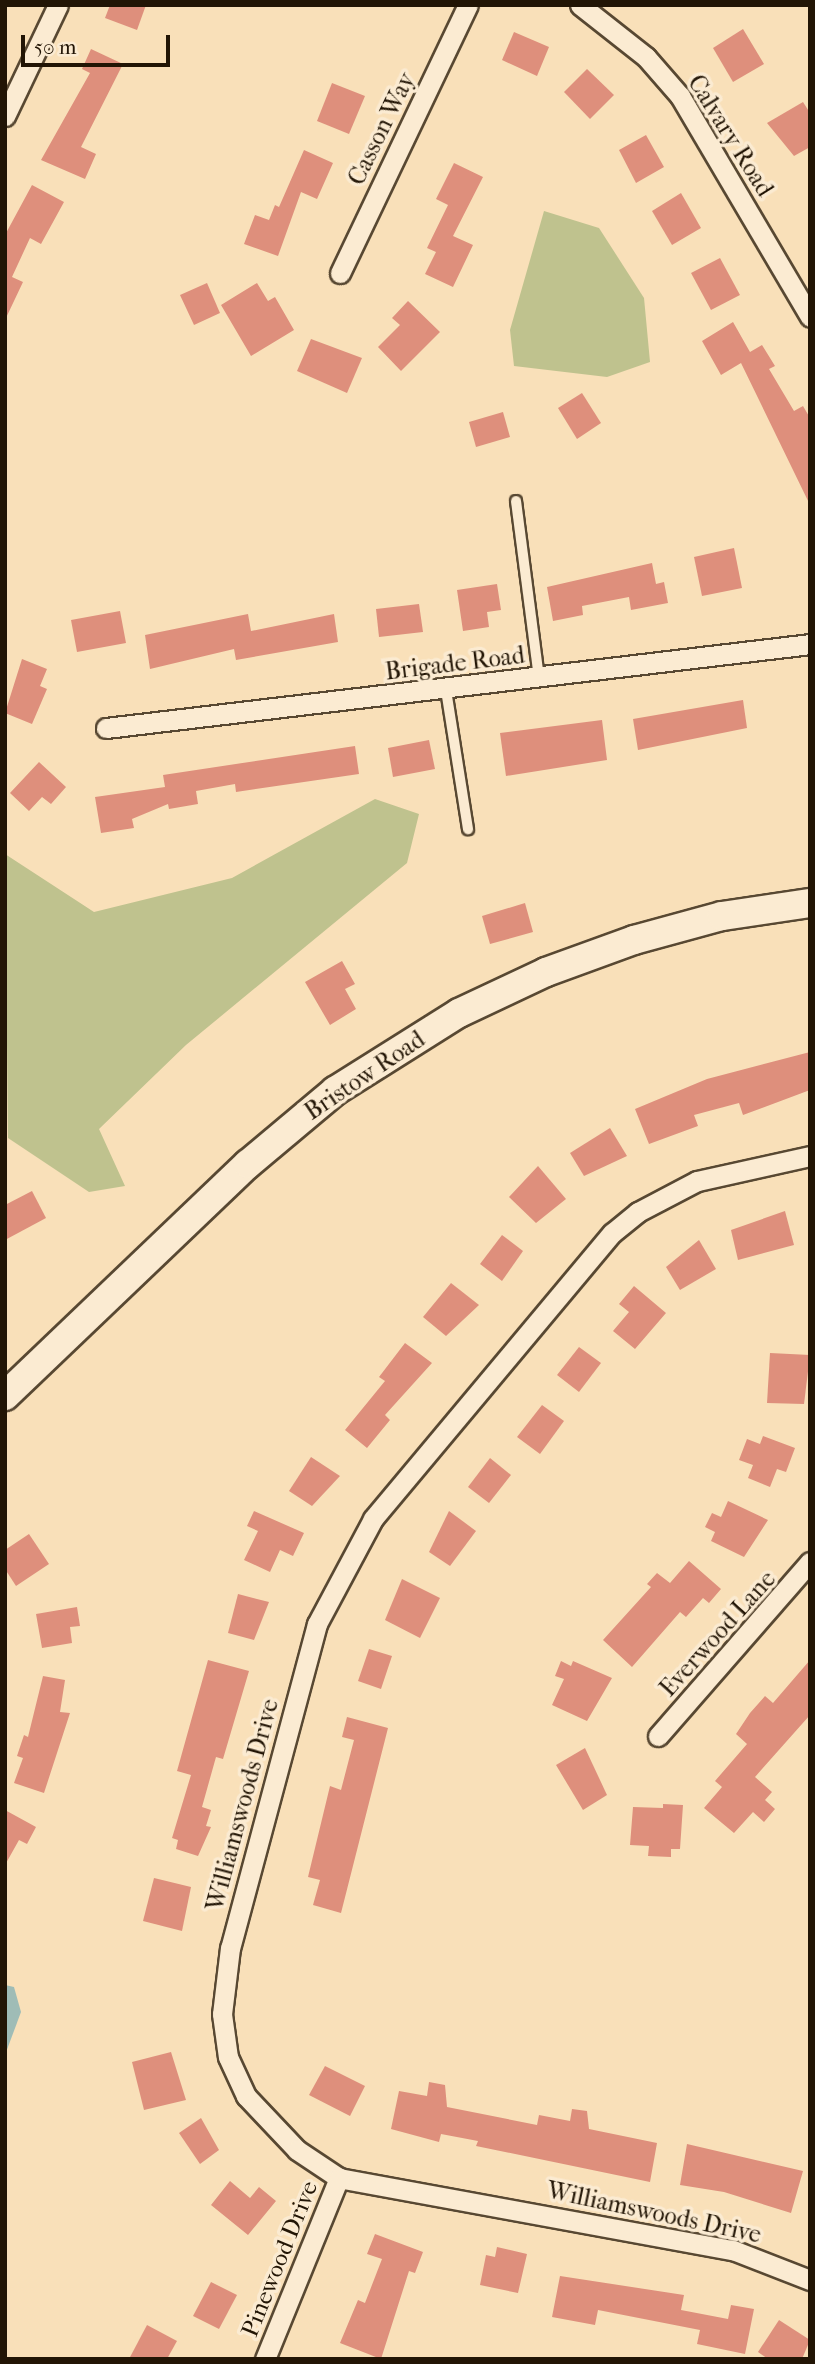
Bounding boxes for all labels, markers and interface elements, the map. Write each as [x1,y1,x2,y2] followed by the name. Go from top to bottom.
[24,21,173,65] scale bar
[34,35,77,59] text: 50 m
[342,68,422,190] street label: Casson Way
[681,70,779,202] street label: Calvary Road
[384,641,526,687] street label: Brigade Road
[300,1025,430,1127] street label: Bristow Road
[654,1565,782,1703] street label: Everwood Lane
[201,1696,285,1914] street label: Williamswoods Drive
[544,2176,764,2250] street label: Williamswoods Drive
[236,2177,324,2341] street label: Pinewood Drive

